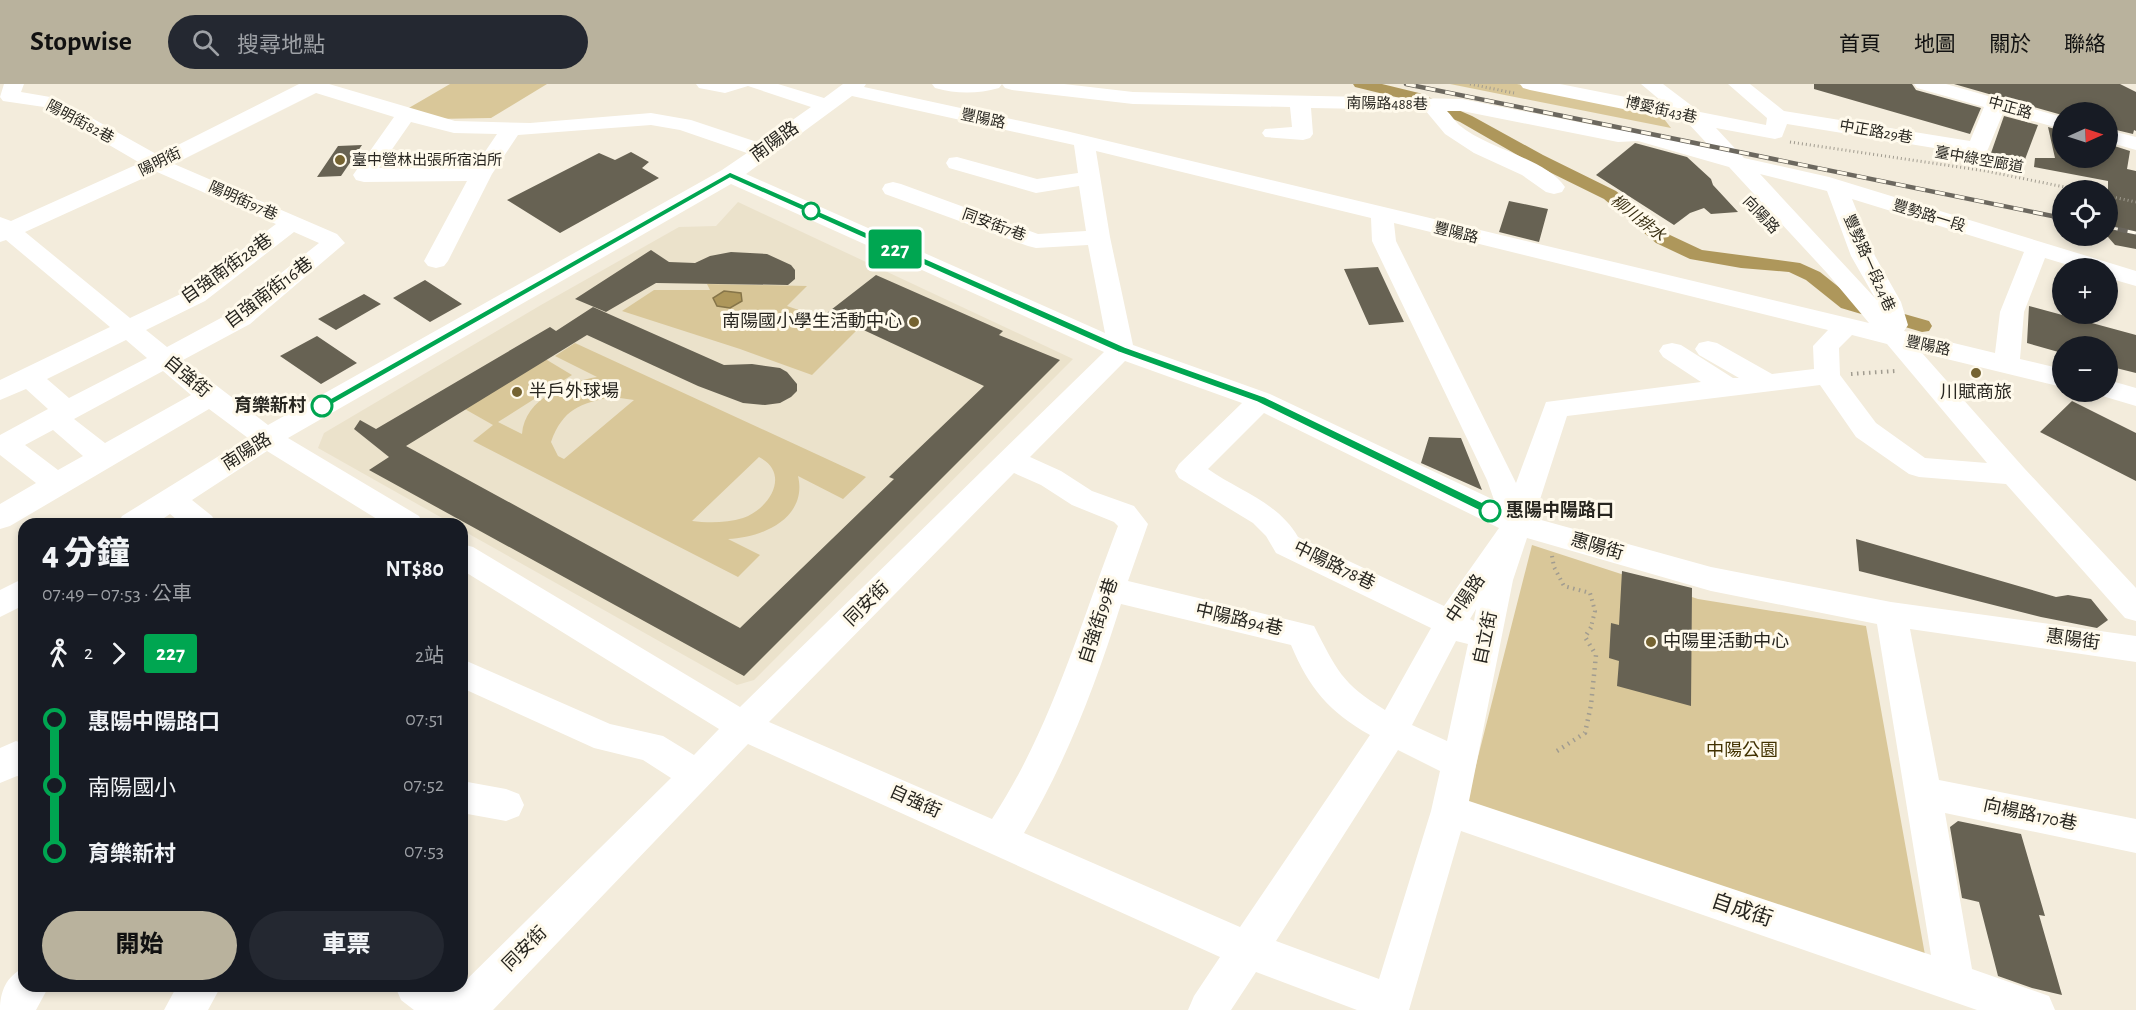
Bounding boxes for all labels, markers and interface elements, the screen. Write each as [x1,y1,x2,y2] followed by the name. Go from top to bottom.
[168,15,588,69] search box
[189,26,222,59] icon: search
[30,28,132,56] text: Stopwise
[237,34,325,56] text: 搜尋地點
[1839,34,1881,55] text: 首頁
[1914,34,1956,55] text: 地圖
[1989,34,2031,55] text: 關於
[2064,34,2106,55] text: 聯絡
[1624,93,1699,126] street label: 博愛街43巷
[1986,94,2034,121] street label: 中正路
[1346,95,1428,112] street label: 南陽路488巷
[44,97,117,146] street label: 陽明街82巷
[2052,102,2118,168] north arrow
[2052,102,2118,402] map controls
[959,106,1007,131] street label: 豐陽路
[747,117,802,165] street label: 南陽路
[1838,117,1914,146] street label: 中正路29巷
[136,144,184,179] street label: 陽明街
[1933,144,2025,175] street label: 臺中綠空廊道
[352,152,502,168] place label: 臺中營林出張所宿泊所
[333,153,347,167] marker: 臺中營林出張所宿泊所
[206,178,280,223] street label: 陽明街97巷
[2052,180,2118,246] button: locate
[1608,191,1670,245] water label: 柳川排水
[1740,193,1783,237] street label: 向陽路
[1891,197,1967,234] street label: 豐勢路一段
[802,202,820,220] unlabelled marker
[960,206,1028,243] street label: 同安街7巷
[1841,212,1898,314] street label: 豐勢路一段24巷
[1432,219,1480,246] street label: 豐陽路
[177,229,276,307] street label: 自強南街28巷
[860,230,930,268] line badge: 227
[881,239,909,260] text: 227
[221,253,316,332] street label: 自強南街16巷
[2052,258,2118,324] button: +
[722,311,902,331] place label: 南陽國小學生活動中心
[907,315,921,329] marker: 南陽國小學生活動中心
[1904,333,1952,358] street label: 豐陽路
[2052,336,2118,402] button: −
[161,351,215,401] street label: 自強街
[1969,366,1983,380] marker: 川賦商旅
[529,381,619,401] place label: 半戶外球場
[1940,382,2012,402] place label: 川賦商旅
[510,385,524,399] marker: 半戶外球場
[234,395,306,415] place label: 育樂新村
[311,395,333,417] marker: 育樂新村
[218,428,275,474] street label: 南陽路
[1479,500,1501,522] marker: 惠陽中陽路口
[1506,500,1614,520] place label: 惠陽中陽路口
[1569,529,1626,563] street label: 惠陽街
[1290,537,1378,593] street label: 中陽路78巷
[42,538,130,571] text: 4 分鐘
[386,558,444,580] text: NT$80
[1442,570,1489,626] street label: 中陽路
[1075,575,1121,666] street label: 自強街99巷
[840,577,892,629] street label: 同安街
[42,584,192,604] text: 07:49 – 07:53 · 公車
[1194,599,1285,639] street label: 中陽路94巷
[1470,609,1500,666] street label: 自立街
[2045,625,2101,653] street label: 惠陽街
[1663,631,1789,651] place label: 中陽里活動中心
[1644,635,1658,649] marker: 中陽里活動中心
[42,637,75,670] icon: walk
[102,637,135,670] icon: forward
[84,643,93,663] text: 2
[156,643,185,664] text: 227
[415,646,444,666] text: 2站
[405,709,444,729] text: 07:51
[88,711,220,733] text: 惠陽中陽路口
[1706,740,1778,760] park label: 中陽公園
[403,775,444,795] text: 07:52
[88,777,176,799] text: 南陽國小
[887,781,944,821] street label: 自強街
[1982,794,2079,834] street label: 向楊路170巷
[404,841,444,861] text: 07:53
[88,843,176,865] text: 育樂新村
[1709,889,1776,930] street label: 自成街
[42,911,237,980] button: 開始
[249,911,444,980] button: 車票
[498,922,550,974] street label: 同安街

